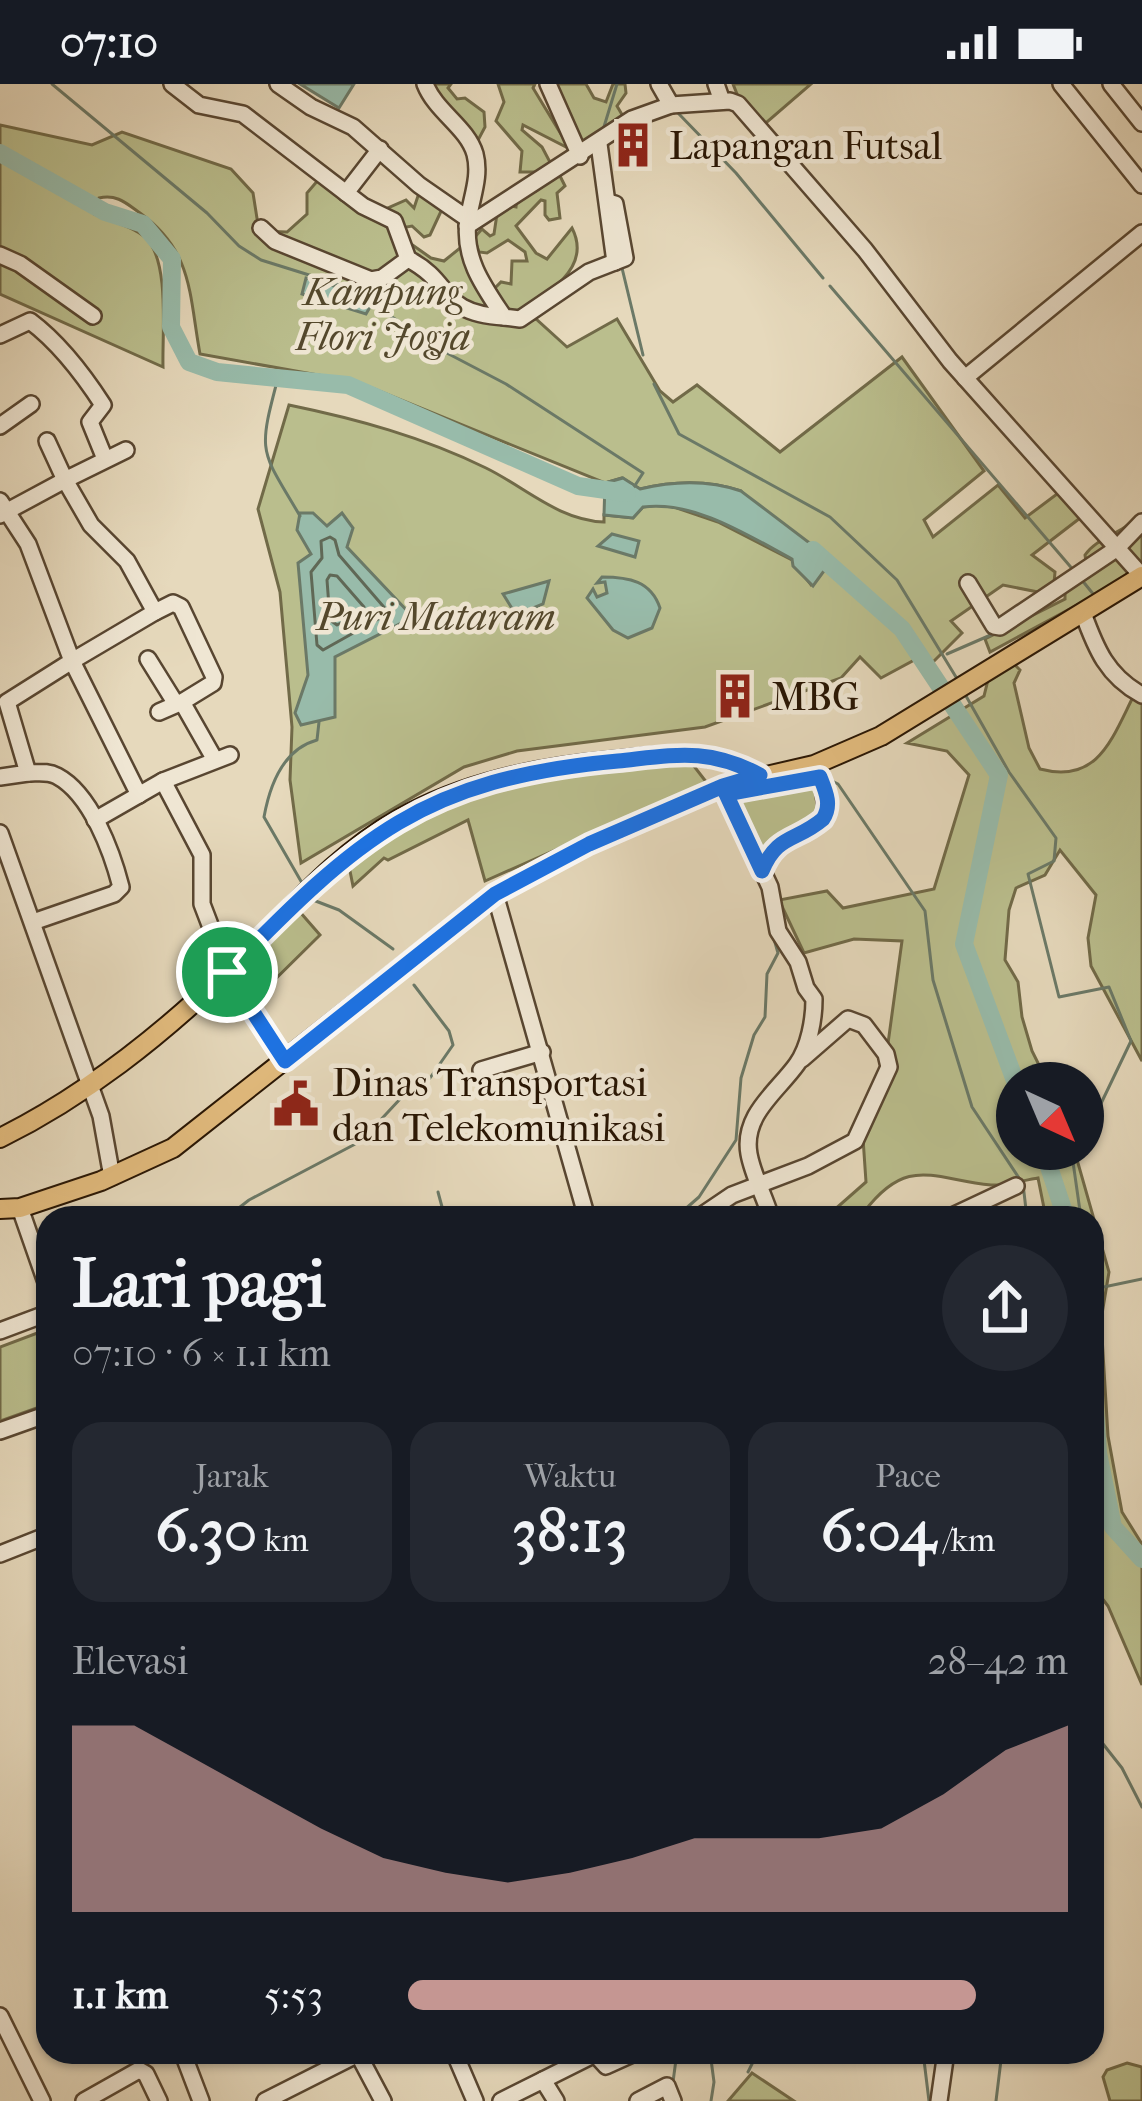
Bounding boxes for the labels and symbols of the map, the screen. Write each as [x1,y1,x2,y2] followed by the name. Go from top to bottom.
[608,120,658,170] building icon: Lapangan Futsal
[669,123,943,169] place label: Lapangan Futsal
[294,269,470,360] park label: Kampung Flori Jogja
[314,594,556,640] park label: Puri Mataram
[710,671,760,721] building icon: MBG
[771,674,860,720] place label: MBG
[176,921,278,1023] pin
[332,1060,666,1151] place label: Dinas Transportasi dan Telekomunikasi
[996,1062,1104,1170] north arrow
[271,1079,321,1129] public building icon: Dinas Transportasi dan Telekomunikasi

